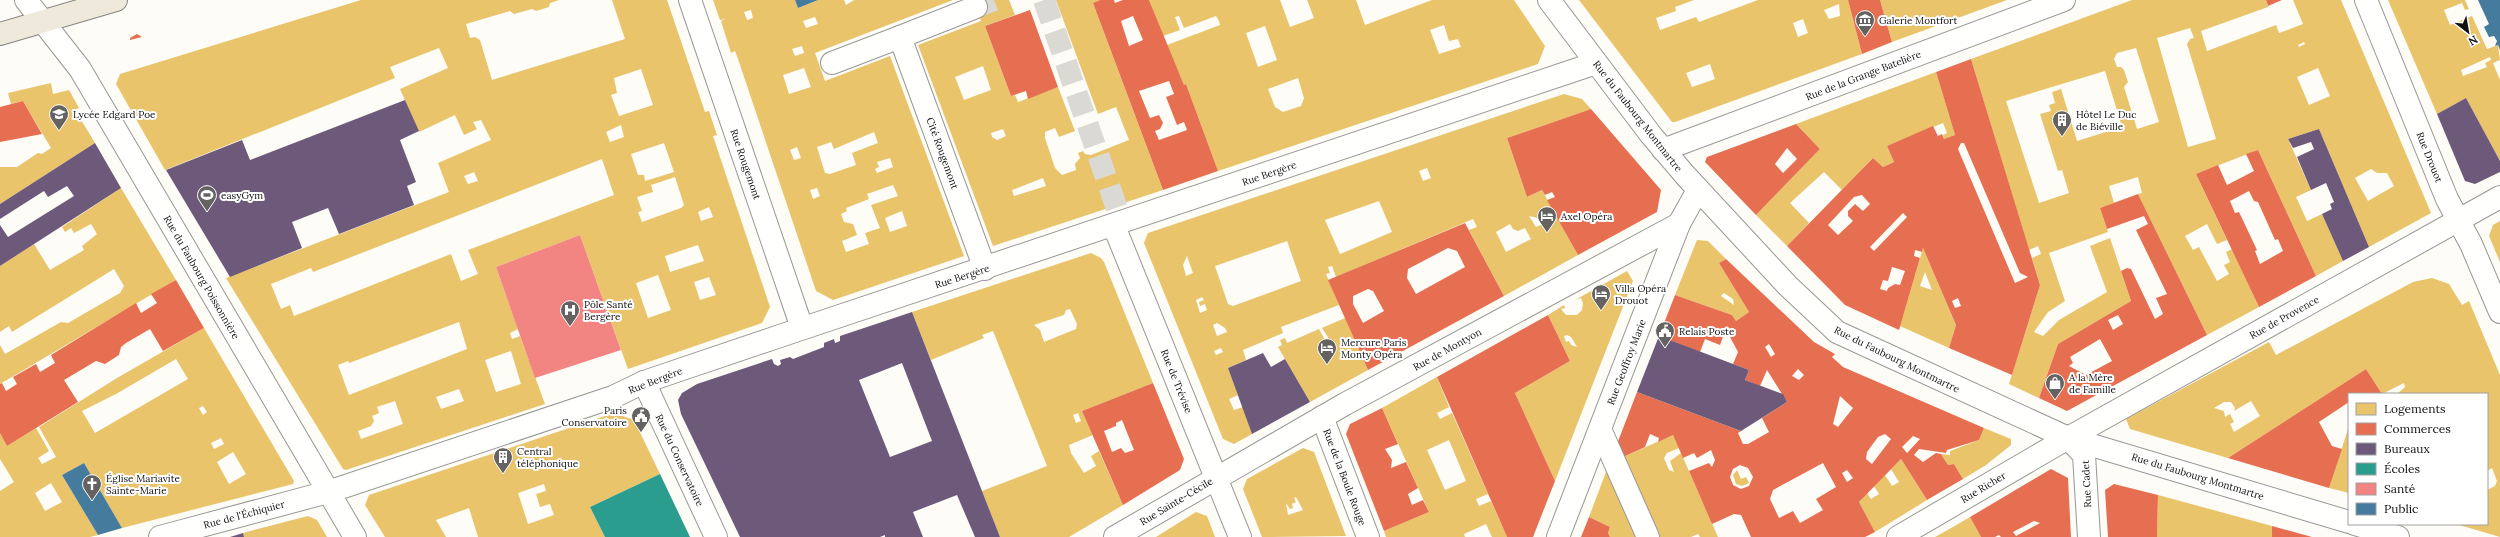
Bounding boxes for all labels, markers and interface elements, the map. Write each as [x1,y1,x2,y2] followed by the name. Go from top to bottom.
[1854,9,1876,37] museum icon: Galerie Montfort
[2448,12,2488,52] north arrow
[1879,14,1957,27] place label: Galerie Montfort
[2465,32,2480,49] text: N
[1804,47,1923,104] street label: Rue de la Grange Batelière
[1590,58,1686,175] street label: Rue du Faubourg Montmartre
[48,103,70,131] school or university icon: Lycée Edgard Poe
[73,108,156,121] place label: Lycée Edgard Poe
[2076,108,2137,133] place label: Hôtel Le Duc de Biéville
[2051,109,2073,137] building icon: Hôtel Le Duc de Biéville
[924,115,962,191] street label: Cité Rougemont
[727,127,764,201] street label: Rue Rougemont
[2413,130,2446,185] street label: Rue Drouot
[1240,158,1299,189] street label: Rue Bergère
[196,184,218,212] sports icon: easyGym
[221,189,263,202] place label: easyGym
[1536,205,1558,233] hotel icon: Axel Opéra
[1560,210,1612,223] place label: Axel Opéra
[161,213,243,342] street label: Rue du Faubourg Poissonnière
[933,261,992,291] street label: Rue Bergère
[1614,282,1666,307] place label: Villa Opéra Drouot
[1590,283,1612,311] hotel icon: Villa Opéra Drouot
[2247,293,2322,342] street label: Rue de Provence
[584,298,633,323] place label: Pôle Santé Bergère
[559,299,581,327] hospital icon: Pôle Santé Bergère
[1604,317,1649,407] street label: Rue Geoffroy Marie
[1654,320,1676,348] public building icon: Relais Poste
[1832,323,1962,396] street label: Rue du Faubourg Montmartre
[1411,325,1484,374] street label: Rue de Montyon
[1679,325,1735,338] place label: Relais Poste
[1341,336,1407,361] place label: Mercure Paris Monty Opéra
[1316,337,1338,365] hotel icon: Mercure Paris Monty Opéra
[1158,347,1196,416] street label: Rue de Trévise
[626,364,685,397] street label: Rue Bergère
[2068,371,2116,396] place label: A la Mère de Famille
[2044,372,2066,400] shop icon: A la Mère de Famille
[2348,393,2488,525] legend
[2384,401,2446,416] text: Logements
[561,404,628,429] place label: Paris Conservatoire
[630,405,652,433] public building icon: Paris Conservatoire
[652,412,707,509] street label: Rue du Conservatoire
[2384,421,2451,436] text: Commerces
[1320,427,1369,528] street label: Rue de la Boule Rouge
[2384,441,2430,456] text: Bureaux
[517,445,579,470] place label: Central téléphonique
[492,446,514,474] building icon: Central téléphonique
[2130,450,2266,503] street label: Rue du Faubourg Montmartre
[2079,460,2094,508] street label: Rue Cadet
[2384,461,2421,476] text: Écoles
[1958,469,2009,506] street label: Rue Richer
[106,472,181,497] place label: Église Mariavite Sainte-Marie
[81,473,103,501] church icon: Église Mariavite Sainte-Marie
[1137,474,1216,528] street label: Rue Sainte-Cécile
[2384,481,2416,496] text: Santé
[202,497,287,532] street label: Rue de l'Échiquier
[2384,501,2418,516] text: Public

